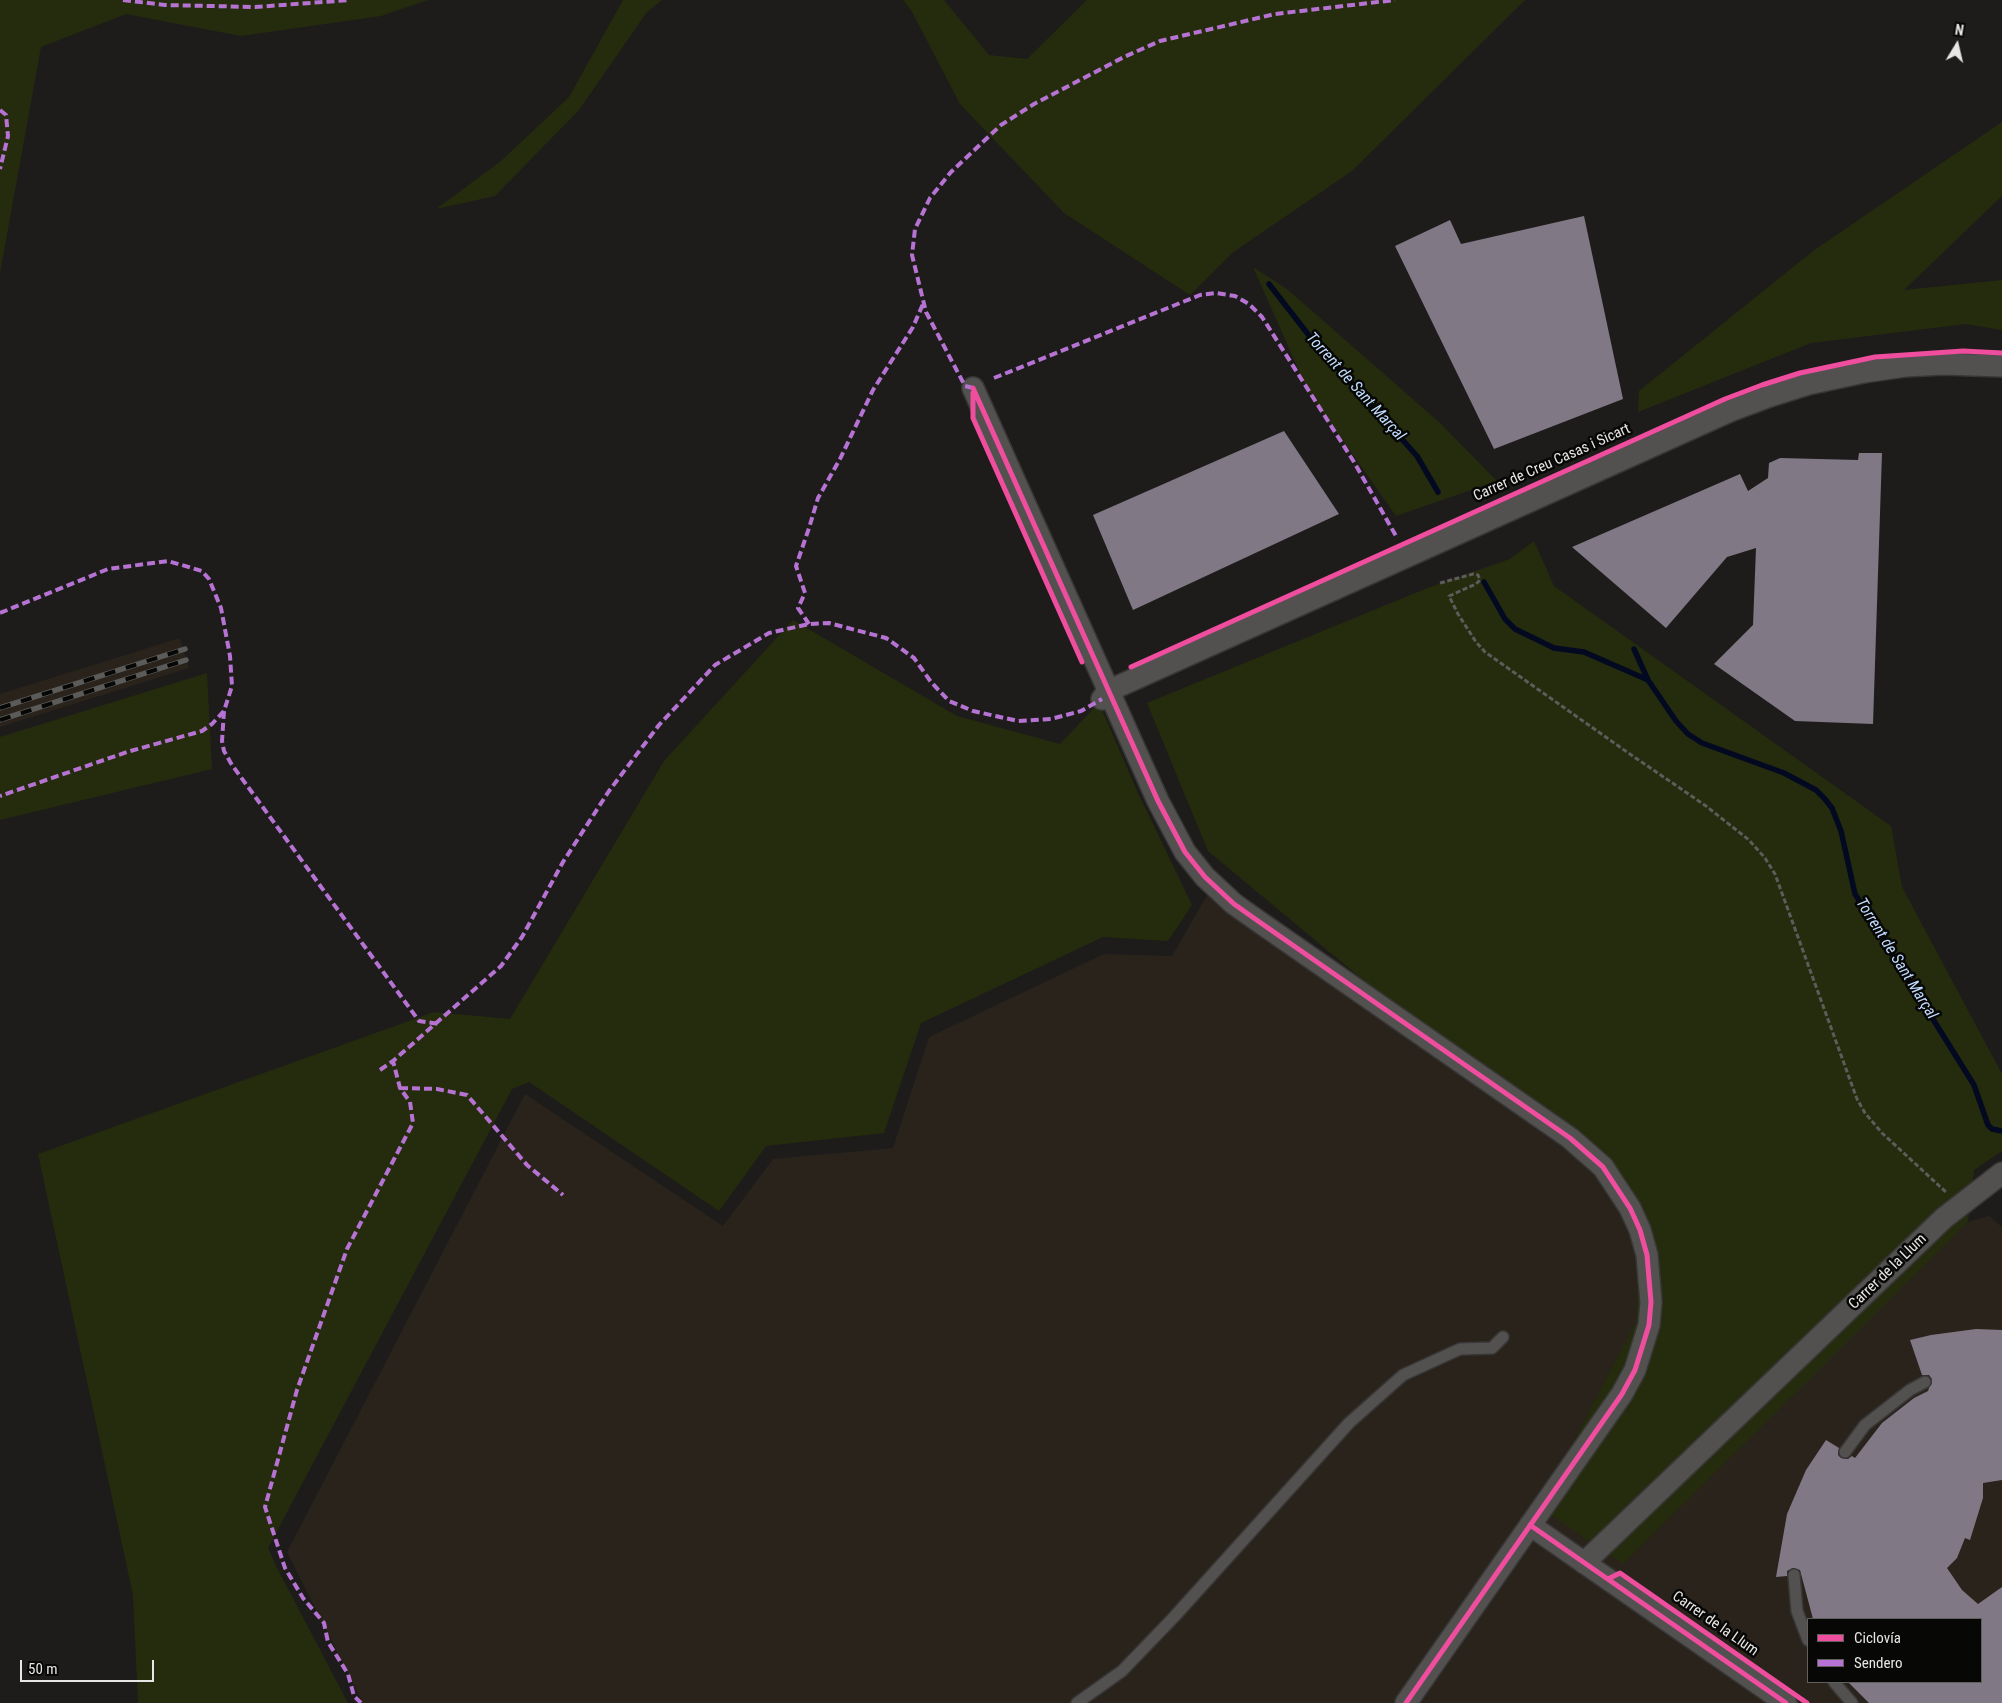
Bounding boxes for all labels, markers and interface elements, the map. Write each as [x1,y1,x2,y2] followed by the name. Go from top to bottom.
[1932,20,1982,70] north arrow
[1954,22,1965,39] text: N
[1301,329,1409,445] water label: Torrent de Sant Marçal
[1471,420,1633,506] street label: Carrer de Creu Casas i Sicart
[1851,895,1941,1023] water label: Torrent de Sant Marçal
[1845,1231,1931,1313] street label: Carrer de la Llum
[1669,1588,1761,1660] street label: Carrer de la Llum
[1807,1618,1982,1683] legend
[1854,1629,1901,1647] text: Ciclovía
[22,1650,156,1682] scale bar
[1854,1654,1903,1672] text: Sendero
[28,1660,58,1678] text: 50 m

